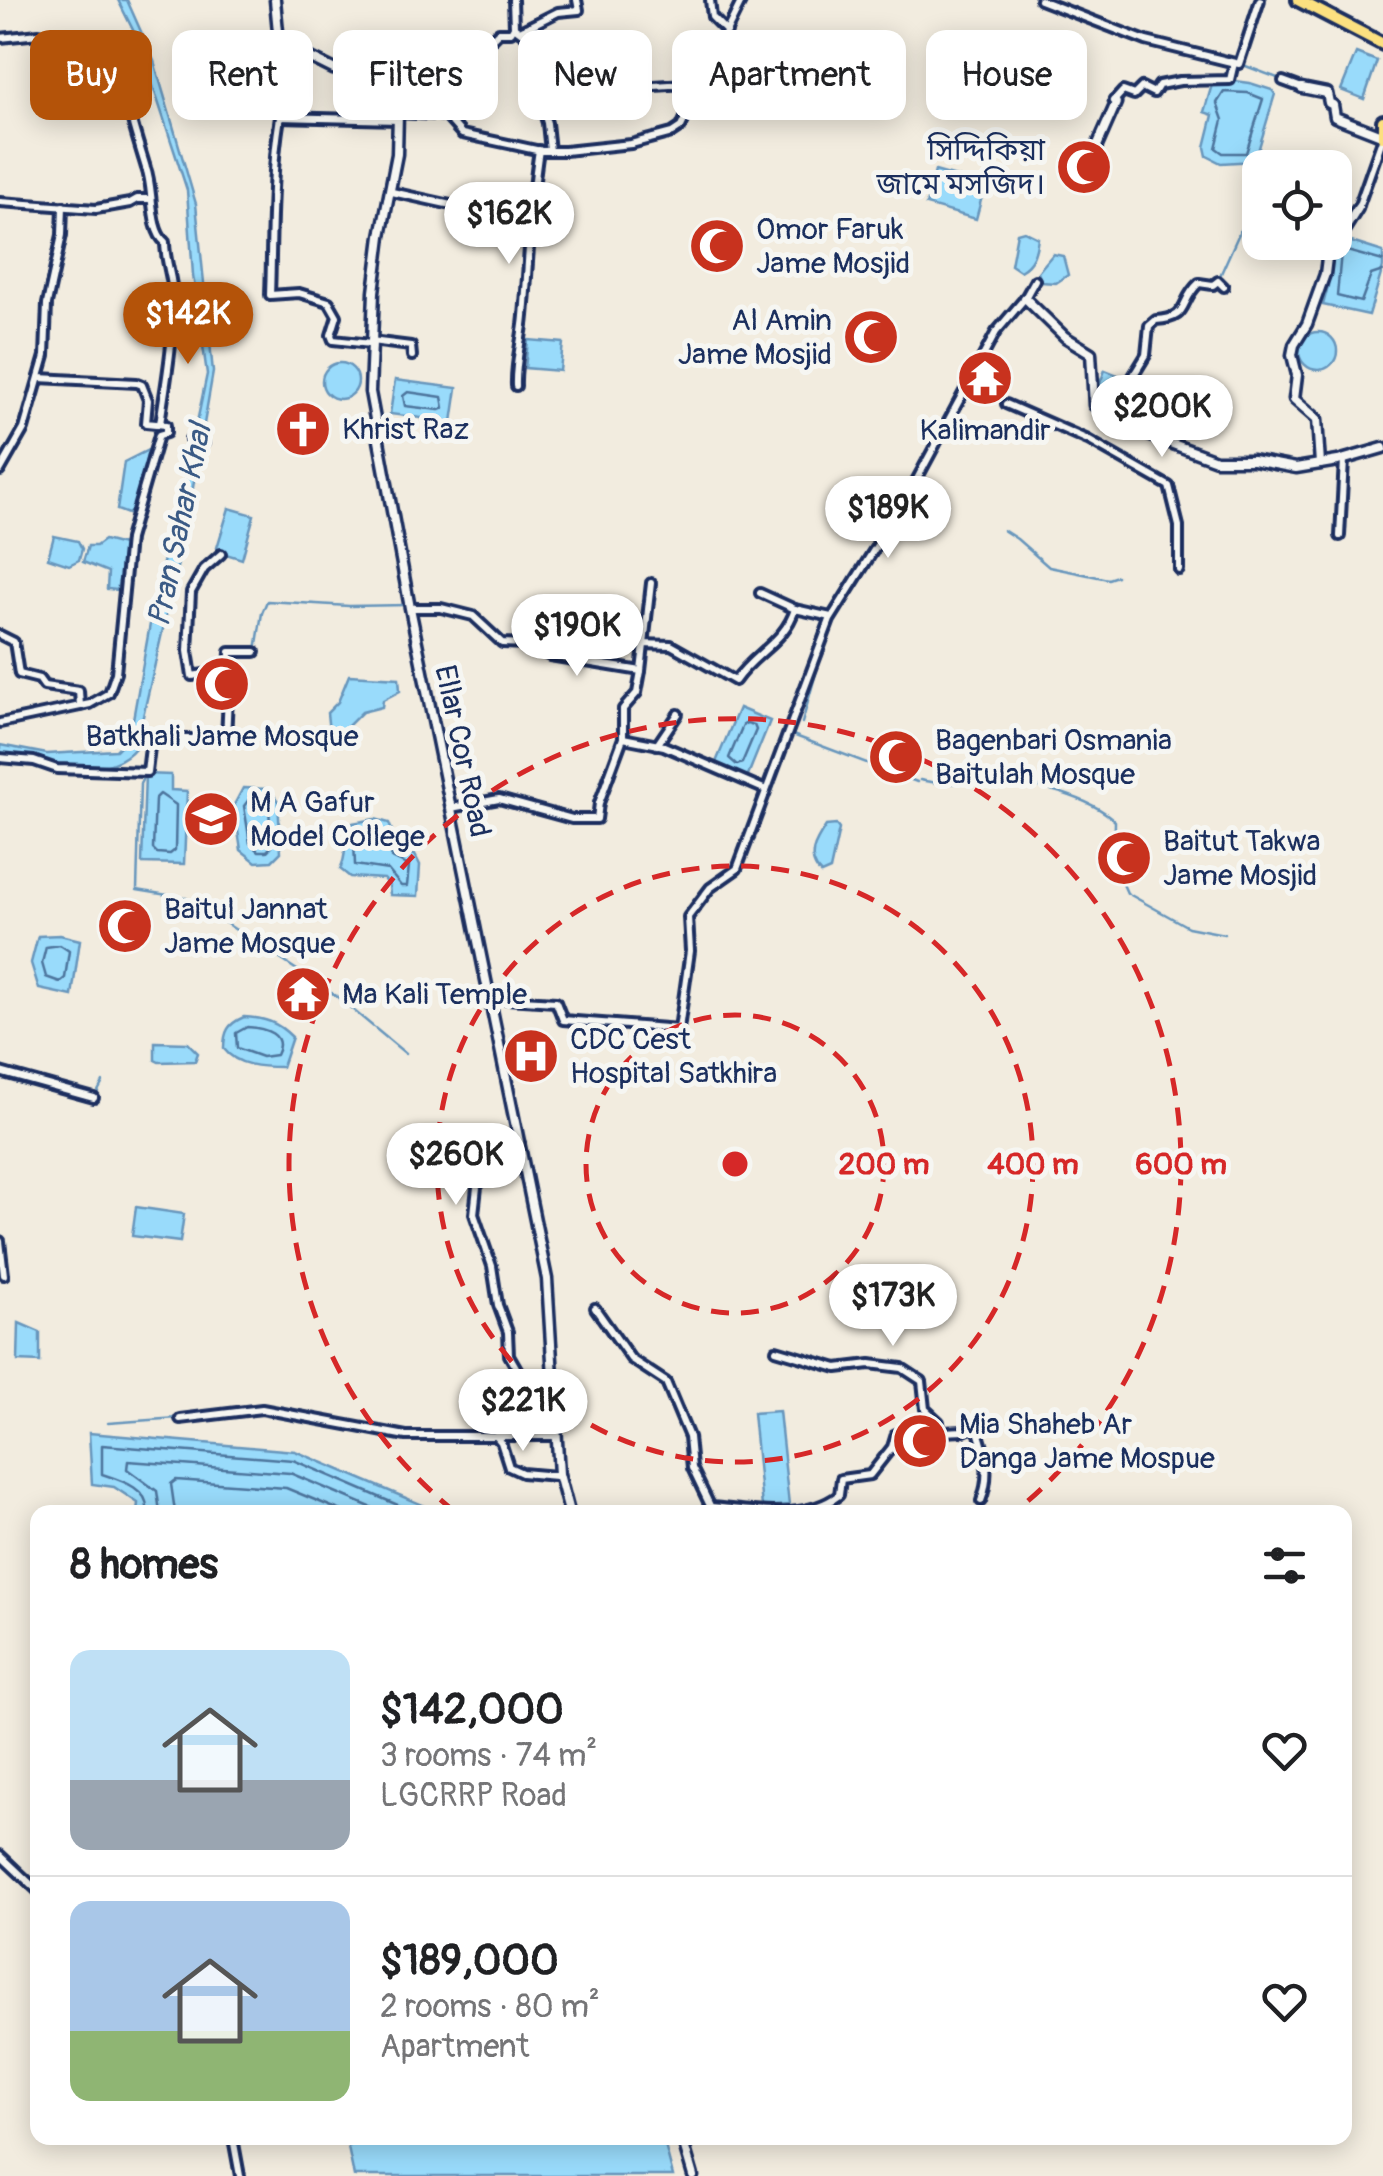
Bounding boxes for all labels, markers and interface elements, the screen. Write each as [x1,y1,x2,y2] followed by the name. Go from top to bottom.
[30,30,152,120] chip: Buy
[172,30,313,120] chip: Rent
[333,30,498,120] chip: Filters
[518,30,652,120] chip: New
[672,30,906,120] chip: Apartment
[926,30,1087,120] chip: House
[876,132,1046,203] place label: সিদ্দিকিয়া জামে মসজিদ।
[1054,137,1114,197] mosque icon: সিদ্দিকিয়া জামে মসজিদ।
[1242,150,1352,260] map controls
[1242,150,1352,260] button: locate
[439,182,579,267] pin: $162K
[466,194,552,234] text: $162K
[756,211,910,282] place label: Omor Faruk Jame Mosjid
[687,216,747,276] mosque icon: Omor Faruk Jame Mosjid
[118,282,258,367] pin: $142K
[145,294,231,334] text: $142K
[678,302,832,373] place label: Al Amin Jame Mosjid
[841,307,901,367] mosque icon: Al Amin Jame Mosjid
[955,348,1015,408] temple icon: Kalimandir
[1092,375,1232,460] pin: $200K
[1113,387,1211,427] text: $200K
[273,399,333,459] church icon: Khrist Raz
[342,411,469,448] place label: Khrist Raz
[919,412,1051,449] place label: Kalimandir
[139,417,222,630] water label: Pran Sahar Khal
[818,476,958,561] pin: $189K
[847,488,929,528] text: $189K
[507,594,647,679] pin: $190K
[533,606,621,646] text: $190K
[192,654,252,714] mosque icon: Batkhali Jame Mosque
[426,662,499,841] street label: Ellar Cor Road
[86,718,359,755] place label: Batkhali Jame Mosque
[935,722,1172,793] place label: Bagenbari Osmania Baitulah Mosque
[866,727,926,787] mosque icon: Bagenbari Osmania Baitulah Mosque
[250,784,425,855] place label: M A Gafur Model College
[181,789,241,849] school or university icon: M A Gafur Model College
[1163,823,1321,894] place label: Baitut Takwa Jame Mosjid
[1094,828,1154,888] mosque icon: Baitut Takwa Jame Mosjid
[164,891,336,962] place label: Baitul Jannat Jame Mosque
[95,896,155,956] mosque icon: Baitul Jannat Jame Mosque
[273,964,333,1024] temple icon: Ma Kali Temple
[342,976,527,1013] place label: Ma Kali Temple
[570,1021,777,1092] place label: CDC Cest Hospital Satkhira
[501,1026,561,1086] hospital icon: CDC Cest Hospital Satkhira
[386,1123,526,1208] pin: $260K
[408,1135,504,1175] text: $260K
[717,1146,753,1182] centre of rings
[839,1146,929,1183] text: 200 m
[987,1146,1079,1183] text: 400 m
[1135,1146,1227,1183] text: 600 m
[823,1264,963,1349] pin: $173K
[851,1276,935,1316] text: $173K
[453,1369,593,1454] pin: $221K
[481,1381,565,1421] text: $221K
[959,1406,1215,1477] place label: Mia Shaheb Ar Danga Jame Mospue
[890,1411,950,1471] mosque icon: Mia Shaheb Ar Danga Jame Mospue
[1257,1538,1312,1593] icon: filters
[70,1539,218,1591] text: 8 homes
[380,1684,564,1736] text: $142,000
[150,1690,270,1810] icon: home
[1257,1723,1312,1778] icon: heart
[380,1736,597,1776] text: 3 rooms · 74 m²
[380,1776,567,1816] text: LGCRRP Road
[380,1935,559,1987] text: $189,000
[150,1941,270,2061] icon: home
[1257,1974,1312,2029] icon: heart
[380,1987,600,2027] text: 2 rooms · 80 m²
[380,2027,529,2067] text: Apartment

